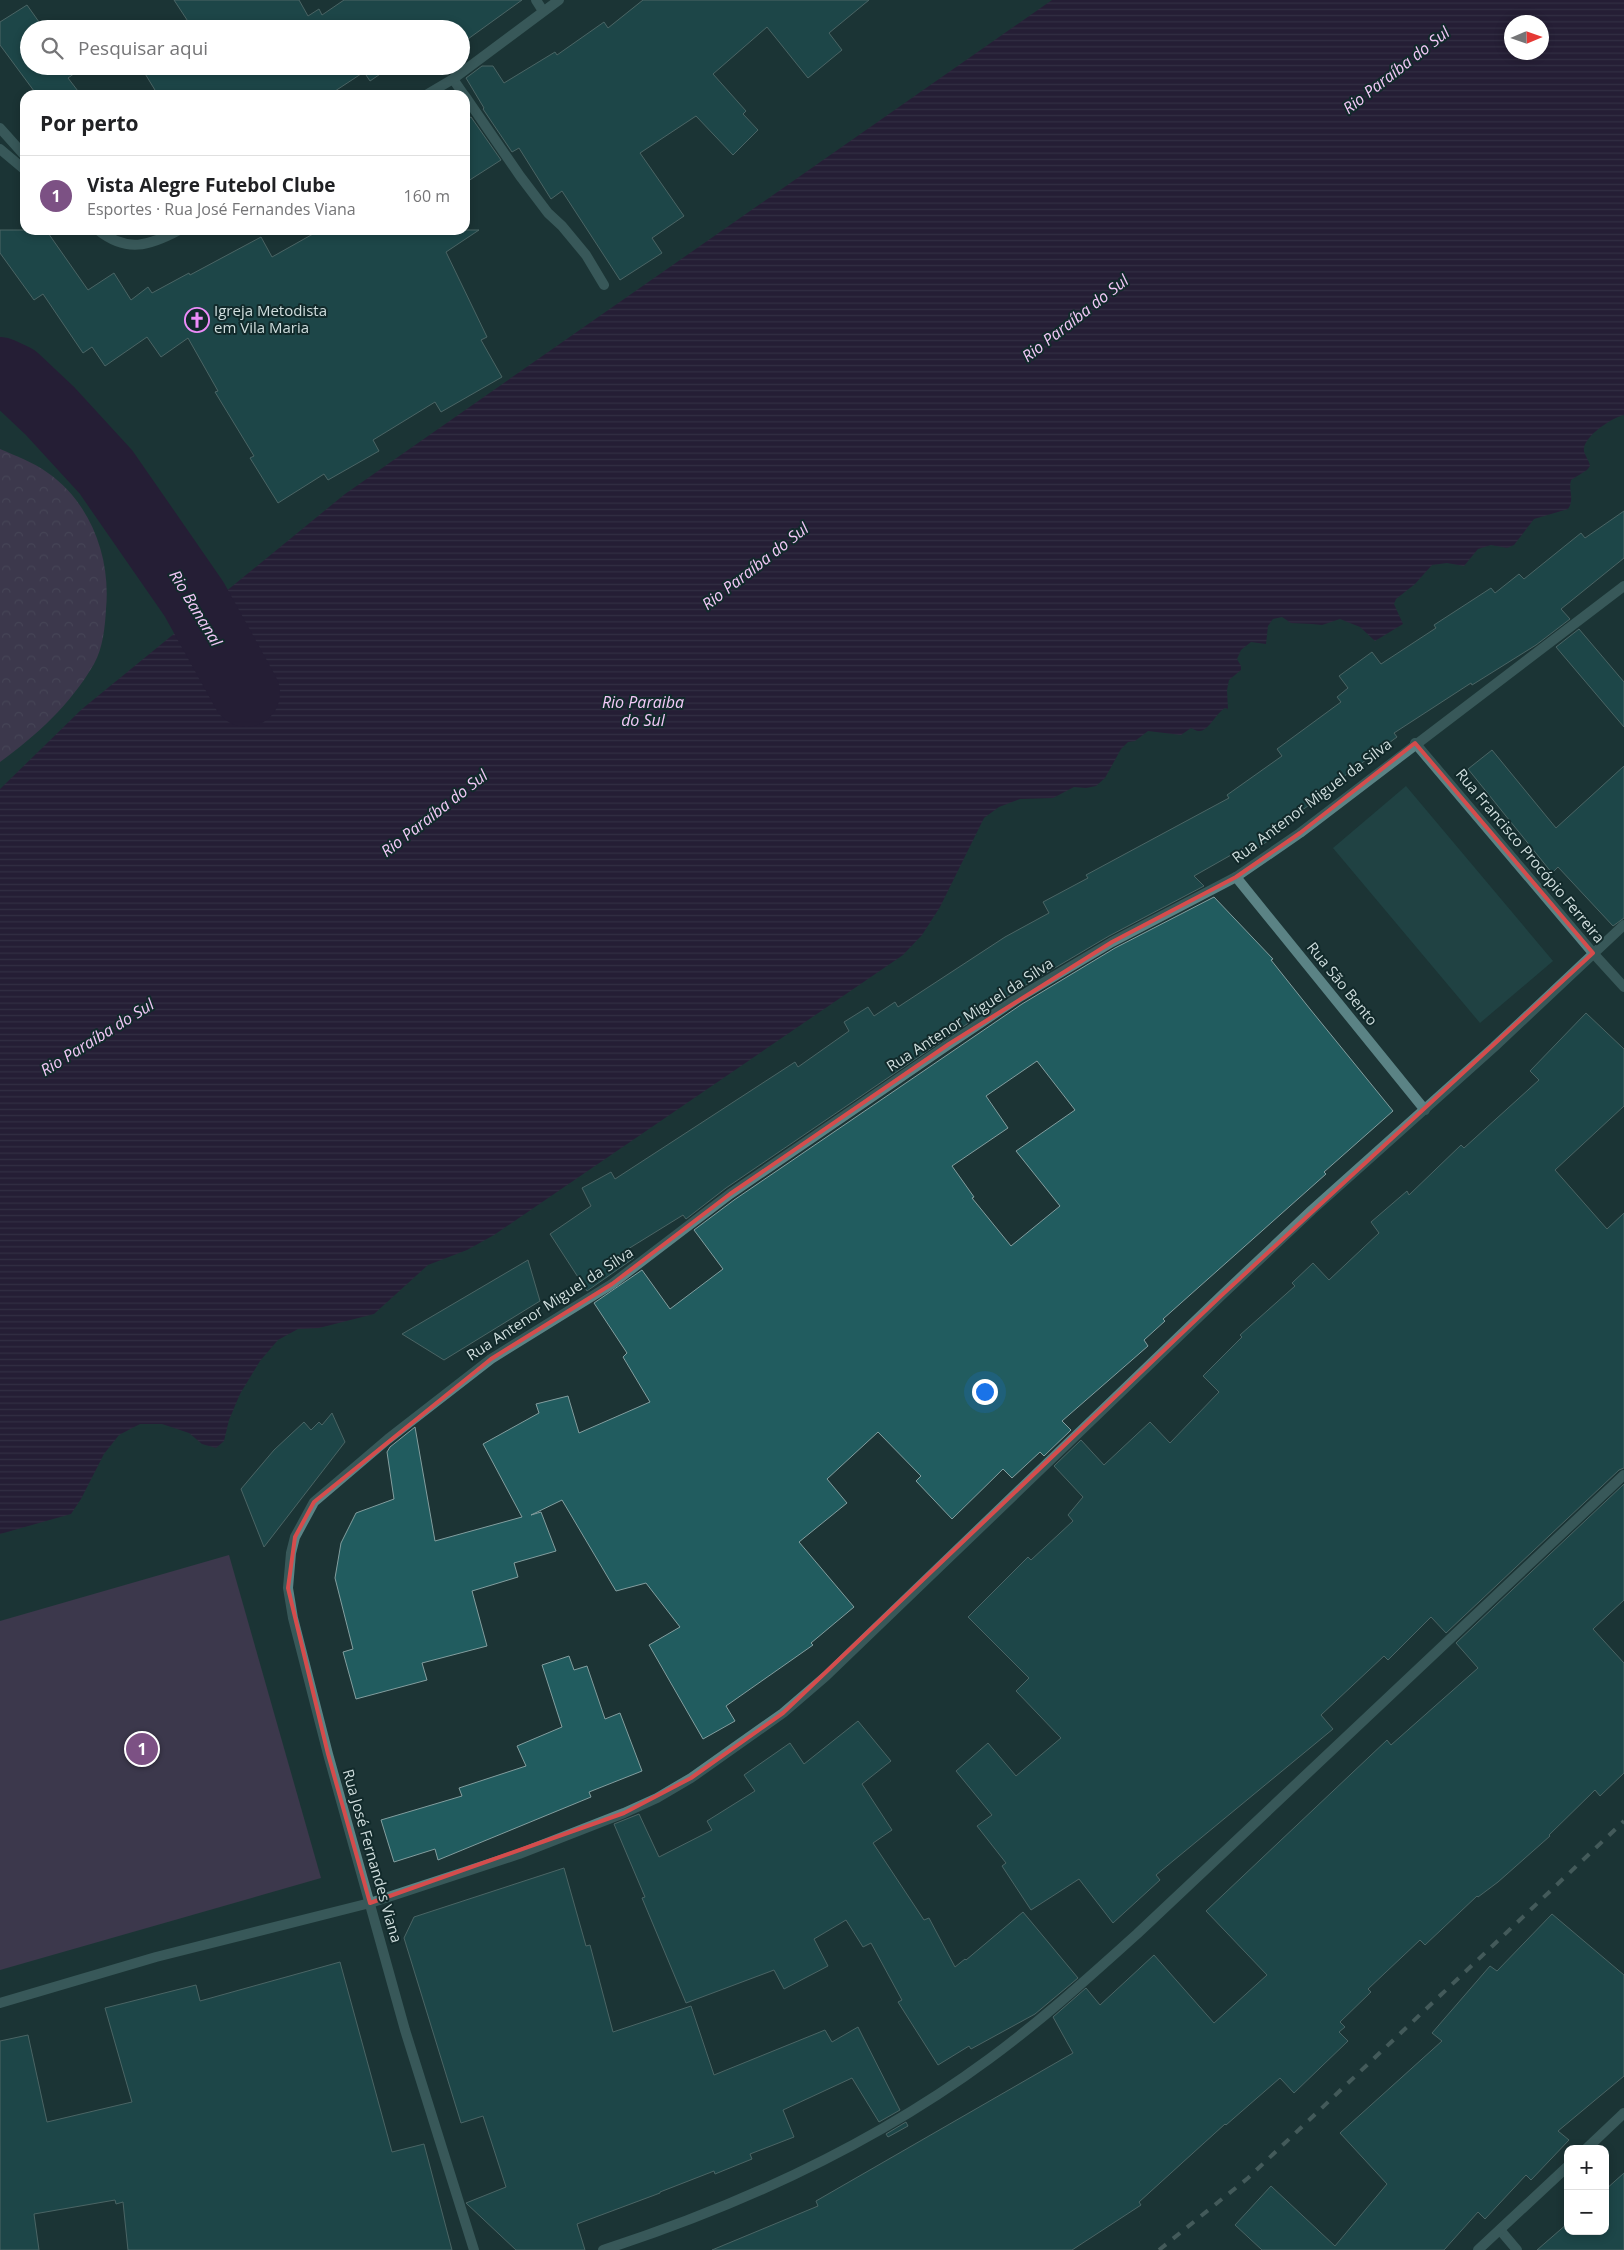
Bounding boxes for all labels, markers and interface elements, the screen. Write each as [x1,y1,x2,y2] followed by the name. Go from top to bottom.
[1504,15,1549,60] north arrow
[20,20,470,75] search box
[1338,21,1455,119] water label: Rio Paraíba do Sul
[38,34,66,62] icon: search
[78,35,208,61] text: Pesquisar aqui
[40,109,139,137] text: Por perto
[87,172,335,198] text: Vista Alegre Futebol Clube
[51,185,61,207] text: 1
[404,185,450,207] text: 160 m
[87,198,356,220] text: Esportes · Rua José Fernandes Viana
[1017,269,1134,367] water label: Rio Paraíba do Sul
[214,300,327,337] place label: Igreja Metodista em Vila Maria
[184,307,210,333] church icon: Igreja Metodista em Vila Maria
[697,517,814,615] water label: Rio Paraíba do Sul
[165,566,228,651] water label: Rio Bananal
[602,691,684,731] water label: Rio Paraiba do Sul
[1227,733,1395,867] street label: Rua Antenor Miguel da Silva
[376,764,493,862] water label: Rio Paraíba do Sul
[1452,764,1610,947] street label: Rua Francisco Procópio Ferreira
[1303,937,1383,1029] street label: Rua São Bento
[882,953,1057,1076] street label: Rua Antenor Miguel da Silva
[36,993,159,1081] water label: Rio Paraíba do Sul
[462,1242,637,1365] street label: Rua Antenor Miguel da Silva
[972,1379,998,1405] your location
[126,1730,158,1768] pin: 1
[339,1767,407,1945] street label: Rua José Fernandes Viana
[1564,2145,1609,2235] map controls
[1564,2145,1609,2190] button: +
[1564,2190,1609,2235] button: −

